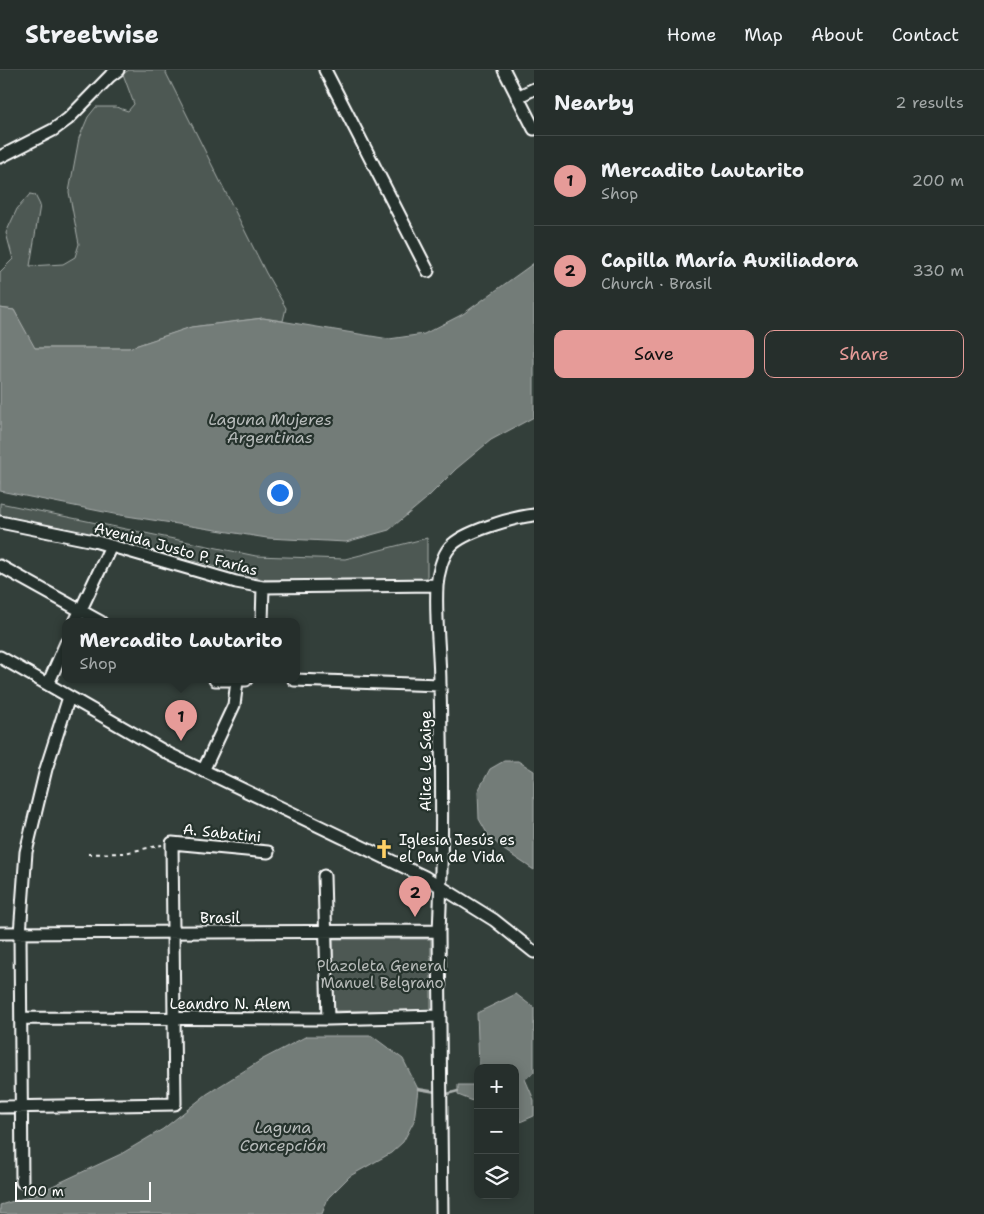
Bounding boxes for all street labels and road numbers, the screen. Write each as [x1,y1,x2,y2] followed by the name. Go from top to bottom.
[92,518,260,580] street label: Avenida Justo P. Farías
[416,711,436,811] street label: Alice Le Saige
[182,819,262,847] street label: A. Sabatini
[200,908,240,928] street label: Brasil
[170,994,290,1014] street label: Leandro N. Alem

